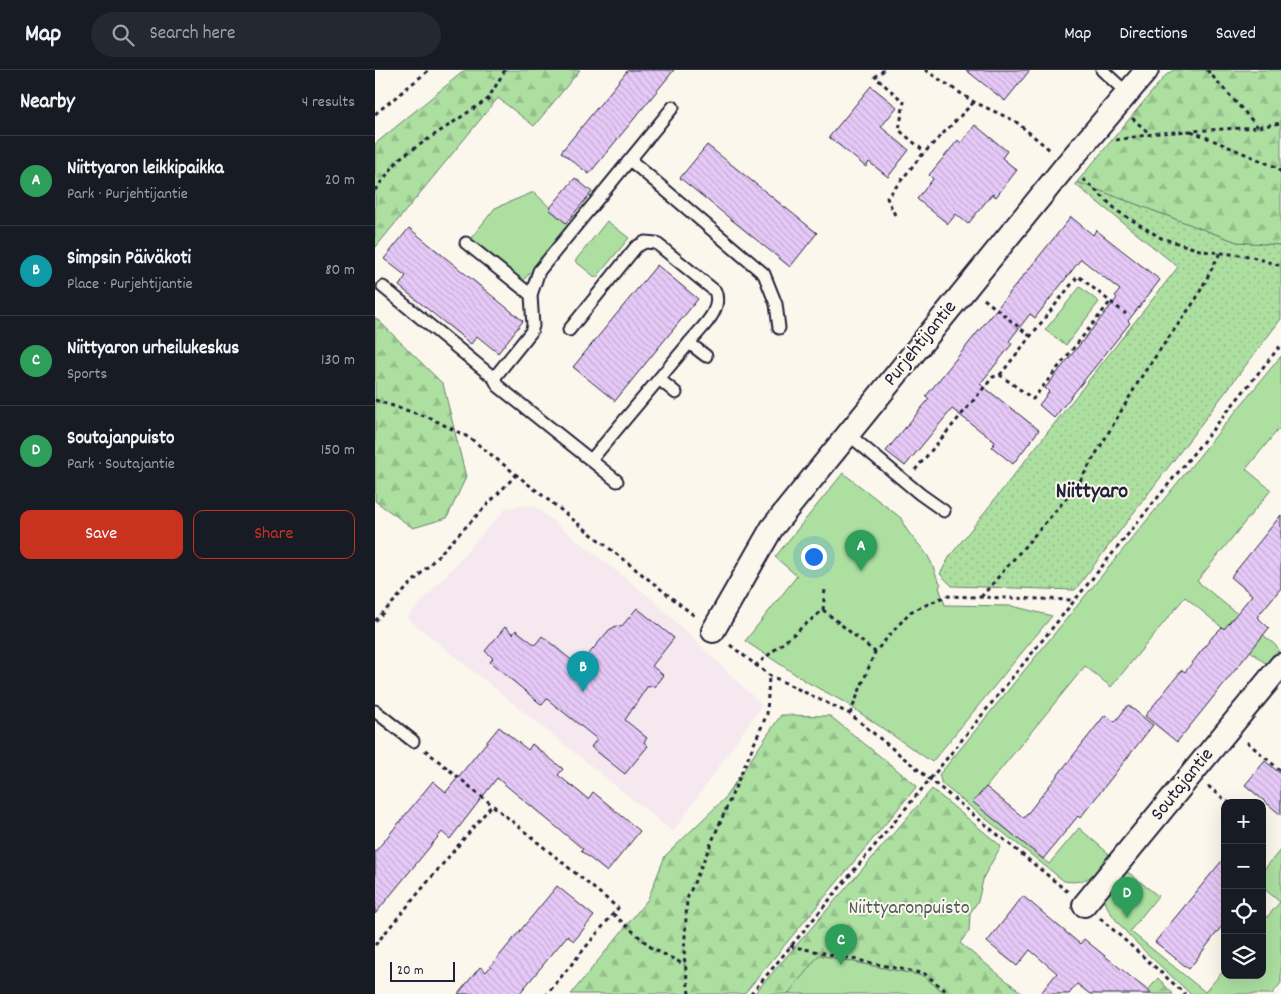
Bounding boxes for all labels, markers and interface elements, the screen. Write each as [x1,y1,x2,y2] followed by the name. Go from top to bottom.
[91,12,441,57] search box
[25,18,61,52] text: Map
[109,21,137,49] icon: search
[149,21,235,48] text: Search here
[1064,22,1091,47] text: Map
[1119,22,1188,47] text: Directions
[1216,22,1256,47] text: Saved
[20,88,75,118] text: Nearby
[302,91,355,114] text: 4 results
[67,156,224,183] text: Niittyaron leikkipaikka
[32,169,40,192] text: A
[325,169,355,192] text: 20 m
[67,183,188,206] text: Park · Purjehtijantie
[67,246,191,273] text: Simpsin Päiväkoti
[32,259,40,282] text: B
[325,259,355,282] text: 80 m
[67,273,193,296] text: Place · Purjehtijantie
[878,295,964,393] street label: Purjehtijantie
[67,336,239,363] text: Niittyaron urheilukeskus
[32,349,40,372] text: C
[321,349,355,372] text: 130 m
[67,363,107,386] text: Sports
[67,426,175,453] text: Soutajanpuisto
[32,439,40,462] text: D
[321,439,355,462] text: 150 m
[67,453,175,476] text: Park · Soutajantie
[1056,477,1128,508] district label: Niittyaro
[20,510,183,559] button: Save
[193,510,355,559] button: Share
[845,530,877,571] pin: A
[801,544,827,570] your location
[567,651,599,692] pin: B
[1145,742,1221,828] street label: Soutajantie
[1221,799,1266,979] map controls
[1221,799,1266,844] button: +
[1221,844,1266,889] button: −
[1111,877,1143,918] pin: D
[1221,889,1266,934] button: locate
[848,895,970,923] park label: Niittyaronpuisto
[825,924,857,965] pin: C
[1221,934,1266,979] button: layers
[390,959,455,982] scale bar
[397,961,424,981] text: 20 m

